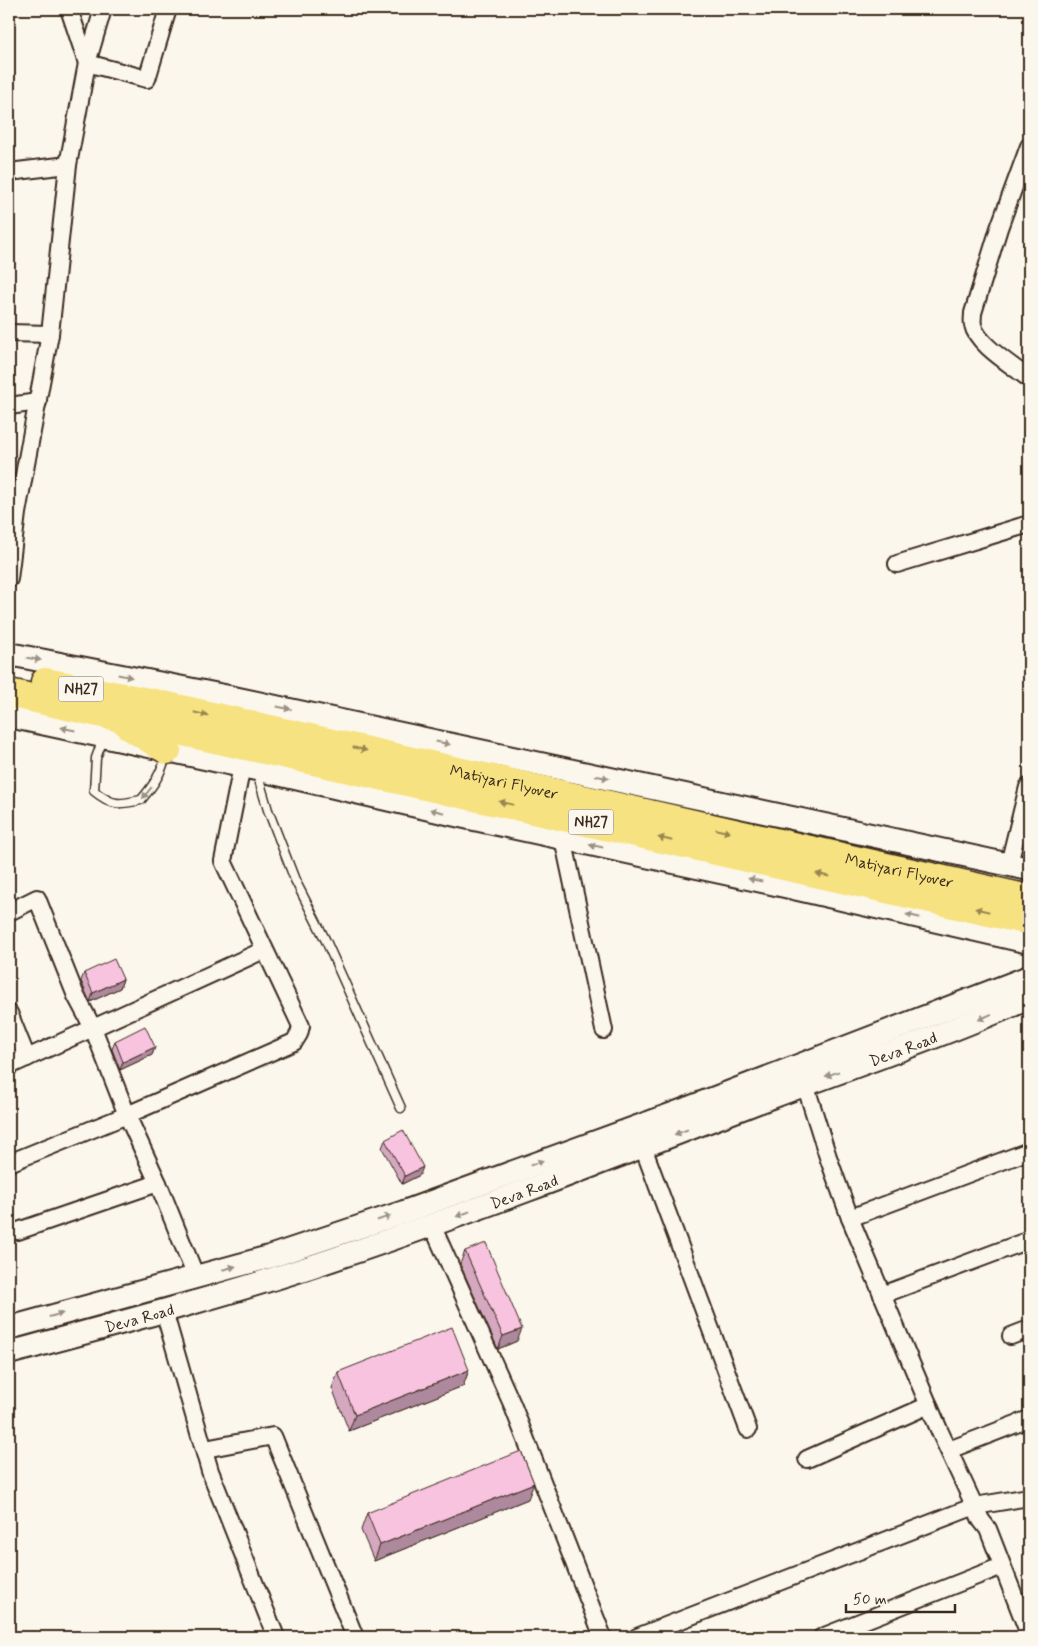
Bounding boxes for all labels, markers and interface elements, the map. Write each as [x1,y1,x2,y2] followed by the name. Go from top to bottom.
[27,655,43,663] one-way arrow
[117,672,133,680] one-way arrow
[58,676,104,702] road number: NH27
[277,705,293,713] one-way arrow
[194,710,209,718] one-way arrow
[61,725,76,733] one-way arrow
[436,739,452,747] one-way arrow
[352,745,367,753] one-way arrow
[448,761,560,805] street label: Matiyari Flyover
[594,773,610,781] one-way arrow
[141,786,152,799] one-way arrow
[498,799,514,807] one-way arrow
[430,807,445,815] one-way arrow
[568,810,614,834] road number: NH27
[716,827,731,835] one-way arrow
[657,835,672,843] one-way arrow
[588,841,604,849] one-way arrow
[843,849,956,894] street label: Matiyari Flyover
[815,870,831,878] one-way arrow
[747,876,762,884] one-way arrow
[974,906,989,914] one-way arrow
[906,912,921,920] one-way arrow
[978,1014,992,1022] one-way arrow
[867,1028,940,1072] street label: Deva Road
[825,1071,840,1078] one-way arrow
[673,1129,688,1136] one-way arrow
[530,1159,545,1167] one-way arrow
[488,1170,561,1215] street label: Deva Road
[455,1210,470,1218] one-way arrow
[377,1214,392,1222] one-way arrow
[222,1264,237,1272] one-way arrow
[103,1300,177,1339] street label: Deva Road
[48,1311,63,1319] one-way arrow
[846,1581,954,1613] scale bar
[853,1590,887,1610] text: 50 m

